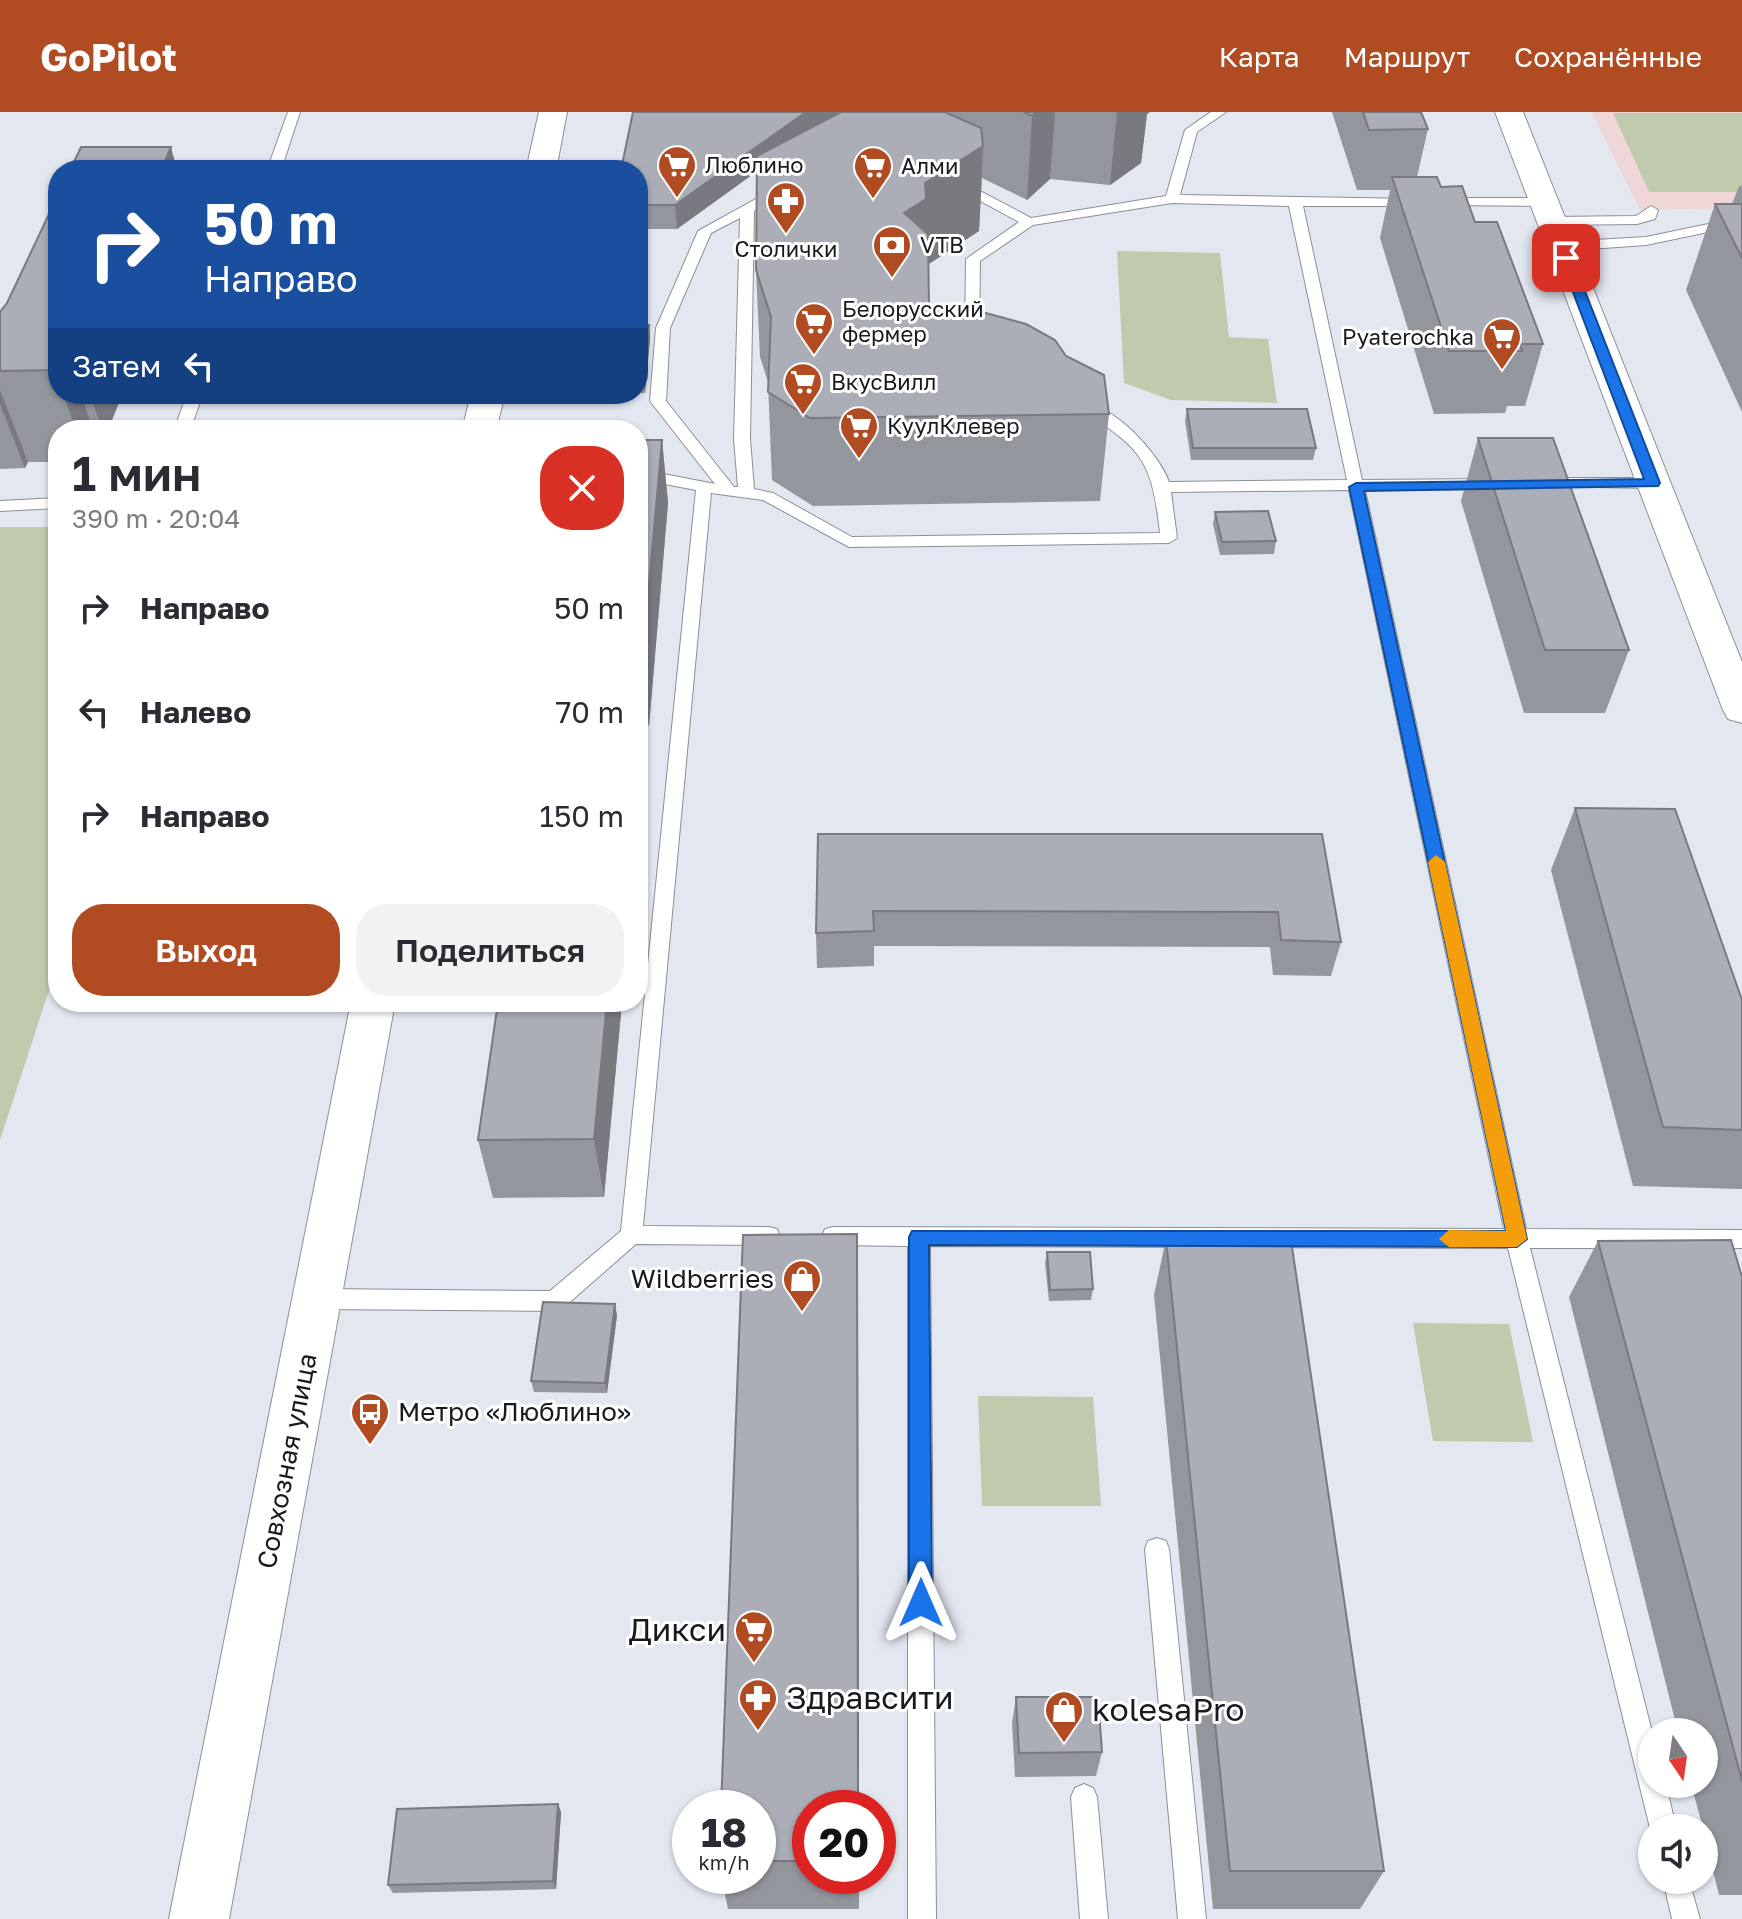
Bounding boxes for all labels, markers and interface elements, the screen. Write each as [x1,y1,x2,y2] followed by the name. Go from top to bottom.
[40,34,177,79] text: GoPilot
[1219,40,1300,73] text: Карта
[1344,40,1470,73] text: Маршрут
[1514,40,1702,73] text: Сохранённые
[656,144,698,199] supermarket icon: Люблино
[852,145,894,200] supermarket icon: Алми
[705,151,804,178] place label: Люблино
[901,152,958,179] place label: Алми
[765,180,807,235] pharmacy icon: Столички
[204,189,338,256] text: 50 m
[72,192,176,296] icon: right
[871,224,913,279] bank icon: VTB
[1532,224,1600,292] pin
[920,231,964,258] place label: VTB
[734,235,838,262] place label: Столички
[1544,236,1588,280] icon: arrive
[204,257,358,300] text: Направо
[842,295,984,347] place label: Белорусский фермер
[793,301,835,356] supermarket icon: Белорусский фермер
[1481,316,1523,371] supermarket icon: Pyaterochka
[1342,323,1474,350] place label: Pyaterochka
[177,344,221,388] icon: left
[72,348,161,384] text: Затем
[782,361,824,416] supermarket icon: ВкусВилл
[831,368,936,395] place label: ВкусВилл
[838,405,880,460] supermarket icon: КуулКлевер
[887,412,1019,439] place label: КуулКлевер
[72,444,201,502] text: 1 мин
[540,446,624,530] button: close
[72,503,240,534] text: 390 m · 20:04
[72,586,116,630] icon: right
[140,590,269,626] text: Направо
[554,590,624,626] text: 50 m
[72,690,116,734] icon: left
[140,694,251,730] text: Налево
[555,694,624,730] text: 70 m
[72,794,116,838] icon: right
[140,798,269,834] text: Направо
[539,798,624,834] text: 150 m
[72,904,340,996] button: Выход
[356,904,624,996] button: Поделиться
[781,1258,823,1313] shop icon: Wildberries
[631,1263,774,1294] place label: Wildberries
[250,1351,323,1571] street label: Совхозная улица
[349,1391,391,1446] bus stop icon: Метро «Люблино»
[398,1396,631,1427] place label: Метро «Люблино»
[879,1561,963,1645] position arrow
[733,1609,775,1664] supermarket icon: Дикси
[628,1610,726,1648] place label: Дикси
[737,1677,779,1732] pharmacy icon: Здравсити
[786,1678,954,1716] place label: Здравсити
[1043,1689,1085,1744] shop icon: kolesaPro
[1092,1690,1244,1728] place label: kolesaPro
[1638,1718,1718,1798] north arrow
[1638,1718,1718,1894] map controls
[792,1790,896,1894] speed limit sign: 20
[701,1808,747,1856] text: 18
[1638,1814,1718,1894] button: sound
[699,1850,749,1874] text: km/h

